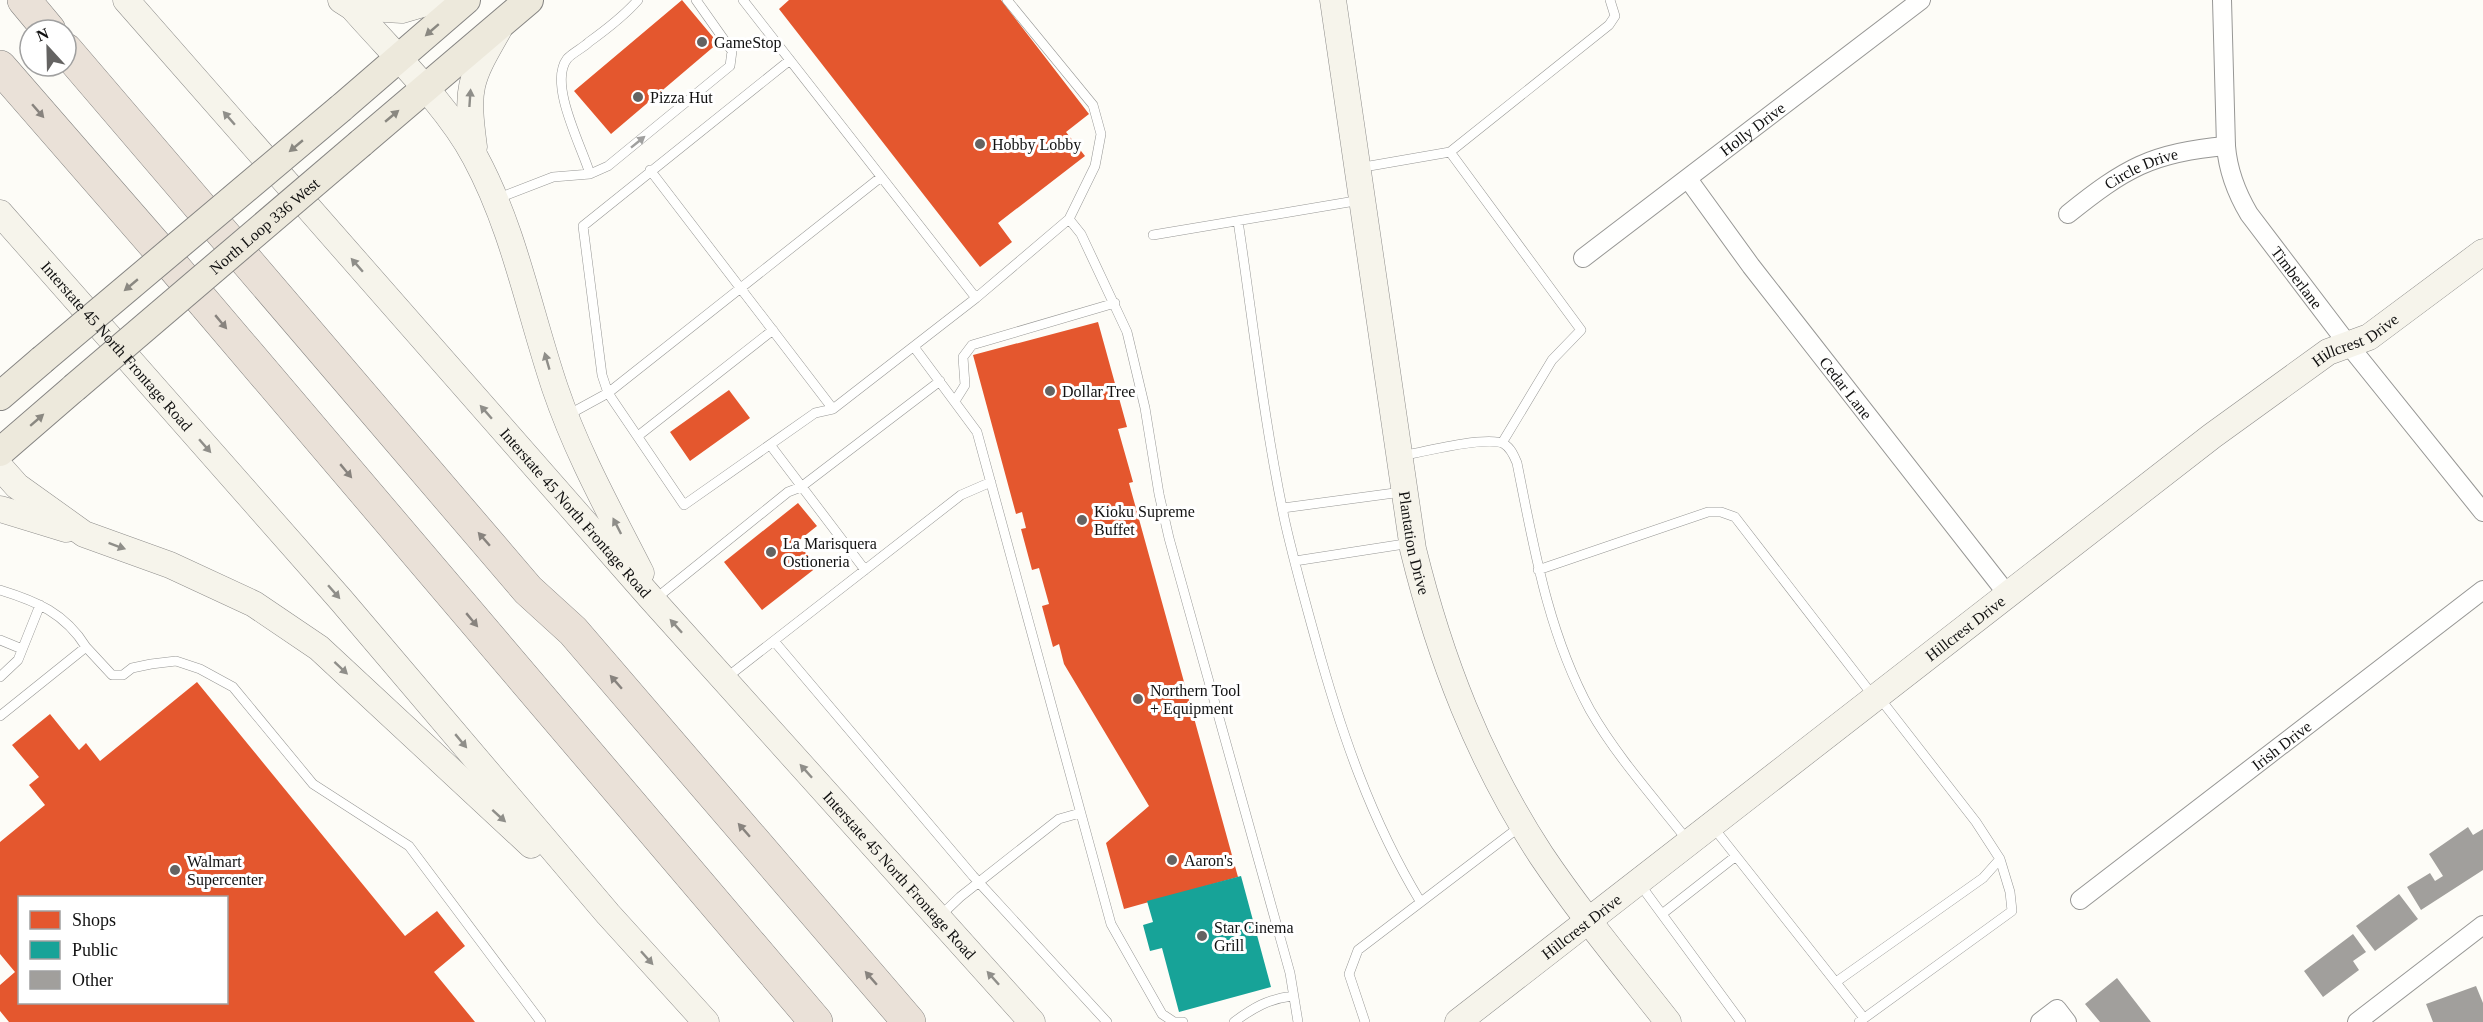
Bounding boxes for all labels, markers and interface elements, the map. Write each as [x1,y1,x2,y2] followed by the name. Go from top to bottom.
[18,18,78,78] north arrow
[425,23,440,36] one-way arrow
[34,24,52,45] text: N
[714,34,782,52] place label: GameStop
[695,35,709,49] marker: GameStop
[465,89,475,108] one-way arrow
[650,89,713,106] place label: Pizza Hut
[631,90,645,104] marker: Pizza Hut
[1717,99,1788,159] street label: Holly Drive
[31,103,44,118] one-way arrow
[384,110,399,123] one-way arrow
[222,111,236,126] one-way arrow
[630,135,646,148] one-way arrow
[992,136,1081,154] place label: Hobby Lobby
[973,137,987,151] marker: Hobby Lobby
[289,139,304,152] one-way arrow
[2101,145,2180,193] street label: Circle Drive
[206,174,323,277] street label: North Loop 336 West
[2268,243,2326,312] street label: Timberlane
[38,258,196,434] street label: Interstate 45 North Frontage Road
[351,258,364,273] one-way arrow
[124,278,139,291] one-way arrow
[2309,310,2402,370] street label: Hillcrest Drive
[214,314,227,330] one-way arrow
[542,352,551,370] one-way arrow
[1816,354,1875,423] street label: Cedar Lane
[1062,383,1135,400] place label: Dollar Tree
[1043,384,1057,398] marker: Dollar Tree
[479,404,493,419] one-way arrow
[29,414,44,427] one-way arrow
[497,425,654,601] street label: Interstate 45 North Frontage Road
[198,438,211,453] one-way arrow
[340,463,353,479] one-way arrow
[1396,490,1433,597] street label: Plantation Drive
[1094,503,1195,538] place label: Kioku Supreme Buffet
[1075,513,1089,527] marker: Kioku Supreme Buffet
[612,517,622,534] one-way arrow
[478,532,491,547] one-way arrow
[783,535,877,570] place label: La Marisquera Ostioneria
[108,541,126,551] one-way arrow
[764,545,778,559] marker: La Marisquera Ostioneria
[327,584,340,599] one-way arrow
[1922,592,2008,664] street label: Hillcrest Drive
[466,612,479,628] one-way arrow
[670,619,683,634] one-way arrow
[334,661,348,675] one-way arrow
[610,674,623,690] one-way arrow
[1150,682,1241,718] place label: Northern Tool + Equipment
[1131,692,1145,706] marker: Northern Tool + Equipment
[2249,718,2314,774] street label: Irish Drive
[454,733,467,749] one-way arrow
[800,764,813,779] one-way arrow
[820,788,979,963] street label: Interstate 45 North Frontage Road
[492,808,506,822] one-way arrow
[737,822,750,838] one-way arrow
[1184,852,1233,869] place label: Aaron's
[187,853,264,889] place label: Walmart Supercenter
[1165,853,1179,867] marker: Aaron's
[168,863,182,877] marker: Walmart Supercenter
[1539,891,1624,963] street label: Hillcrest Drive
[18,896,228,1004] legend
[72,910,116,930] text: Shops
[1214,919,1294,954] place label: Star Cinema Grill
[1195,929,1209,943] marker: Star Cinema Grill
[72,940,118,960] text: Public
[640,950,654,965] one-way arrow
[72,970,113,990] text: Other
[865,971,878,986] one-way arrow
[986,971,1000,986] one-way arrow

